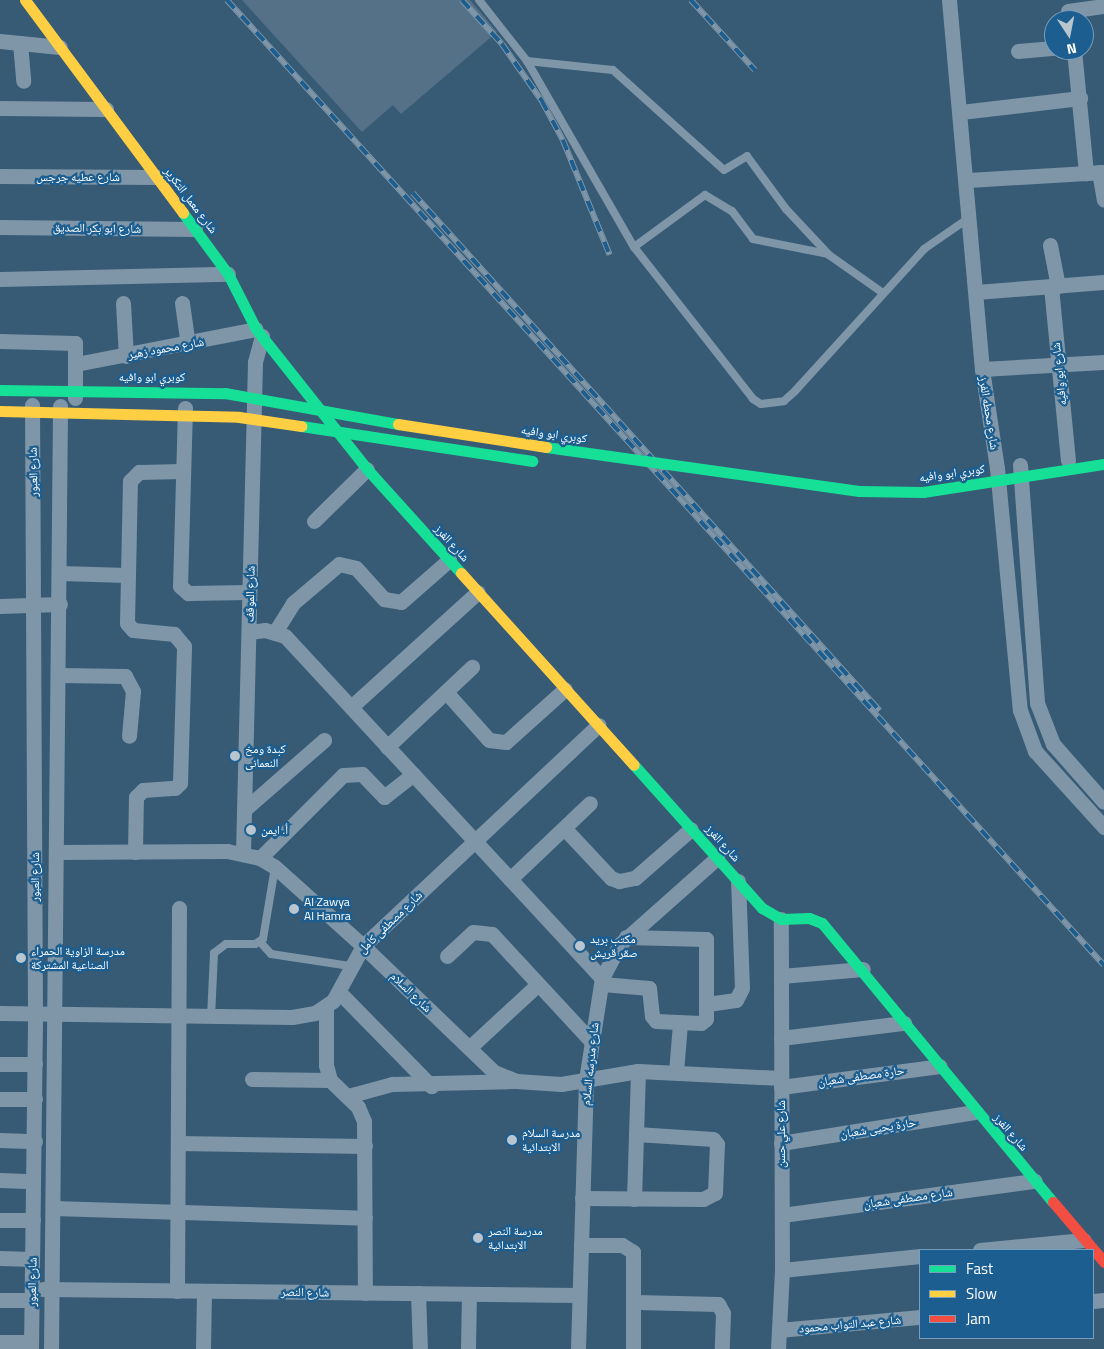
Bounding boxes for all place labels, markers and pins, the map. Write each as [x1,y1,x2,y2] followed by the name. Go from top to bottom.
[245,742,286,770] place label: كبدة ومخ النعمانى
[229,750,241,762] marker: كبدة ومخ النعمانى
[261,823,288,837] place label: أ. ايمن
[245,824,257,836] marker: أ. ايمن
[304,895,351,923] place label: Al Zawya Al Hamra
[288,903,300,915] marker: Al Zawya Al Hamra
[590,932,638,960] place label: مكتب بريد صقر قريش
[574,940,586,952] marker: مكتب بريد صقر قريش
[31,944,125,972] place label: مدرسة الزاوية الحمراء الصناعية المشتركة
[15,952,27,964] marker: مدرسة الزاوية الحمراء الصناعية المشتركة
[522,1126,580,1154] place label: مدرسة السلام الابتدائية
[506,1134,518,1146] marker: مدرسة السلام الابتدائية
[488,1224,543,1252] place label: مدرسة النصر الابتدائية
[472,1232,484,1244] marker: مدرسة النصر الابتدائية

